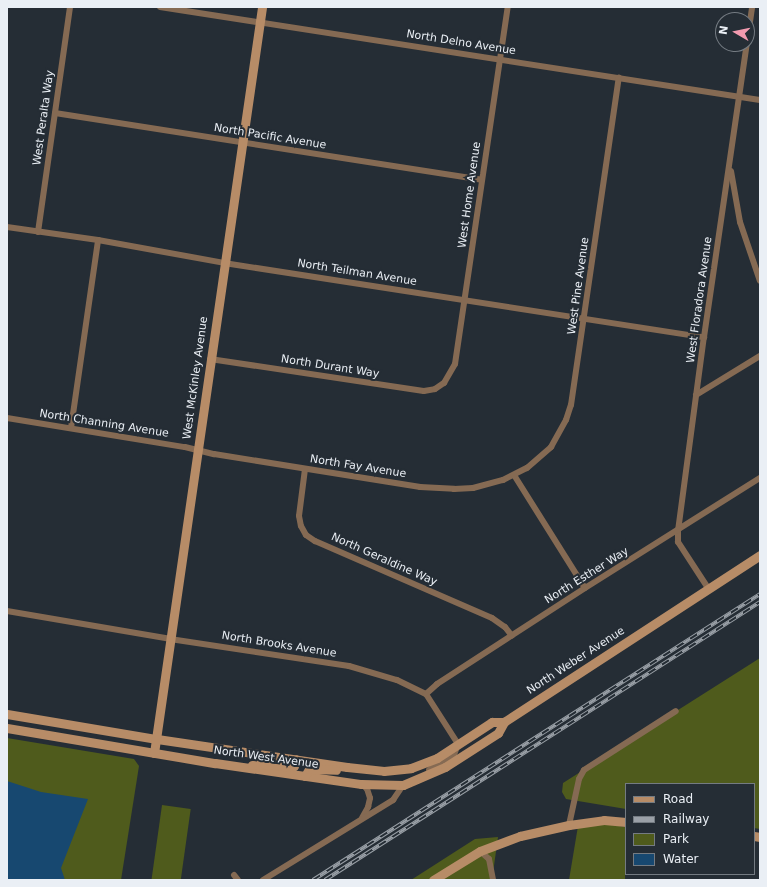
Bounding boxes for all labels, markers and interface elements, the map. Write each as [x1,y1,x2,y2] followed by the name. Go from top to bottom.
[715,12,755,52] north arrow
[717,25,731,36] text: N
[405,28,517,58] street label: North Delno Avenue
[31,70,57,166] street label: West Peralta Way
[213,122,327,152] street label: North Pacific Avenue
[456,141,484,249] street label: West Home Avenue
[685,236,715,364] street label: West Floradora Avenue
[566,237,592,335] street label: West Pine Avenue
[296,257,418,289] street label: North Teilman Avenue
[181,316,211,440] street label: West McKinley Avenue
[280,353,380,381] street label: North Durant Way
[38,407,170,441] street label: North Channing Avenue
[309,453,407,481] street label: North Fay Avenue
[329,531,439,589] street label: North Geraldine Way
[543,545,631,607] street label: North Esther Way
[525,624,627,698] street label: North Weber Avenue
[221,629,337,661] street label: North Brooks Avenue
[213,744,319,772] street label: North West Avenue
[625,783,755,875] legend
[663,792,693,806] text: Road
[663,812,709,826] text: Railway
[663,832,689,846] text: Park
[663,852,698,866] text: Water

